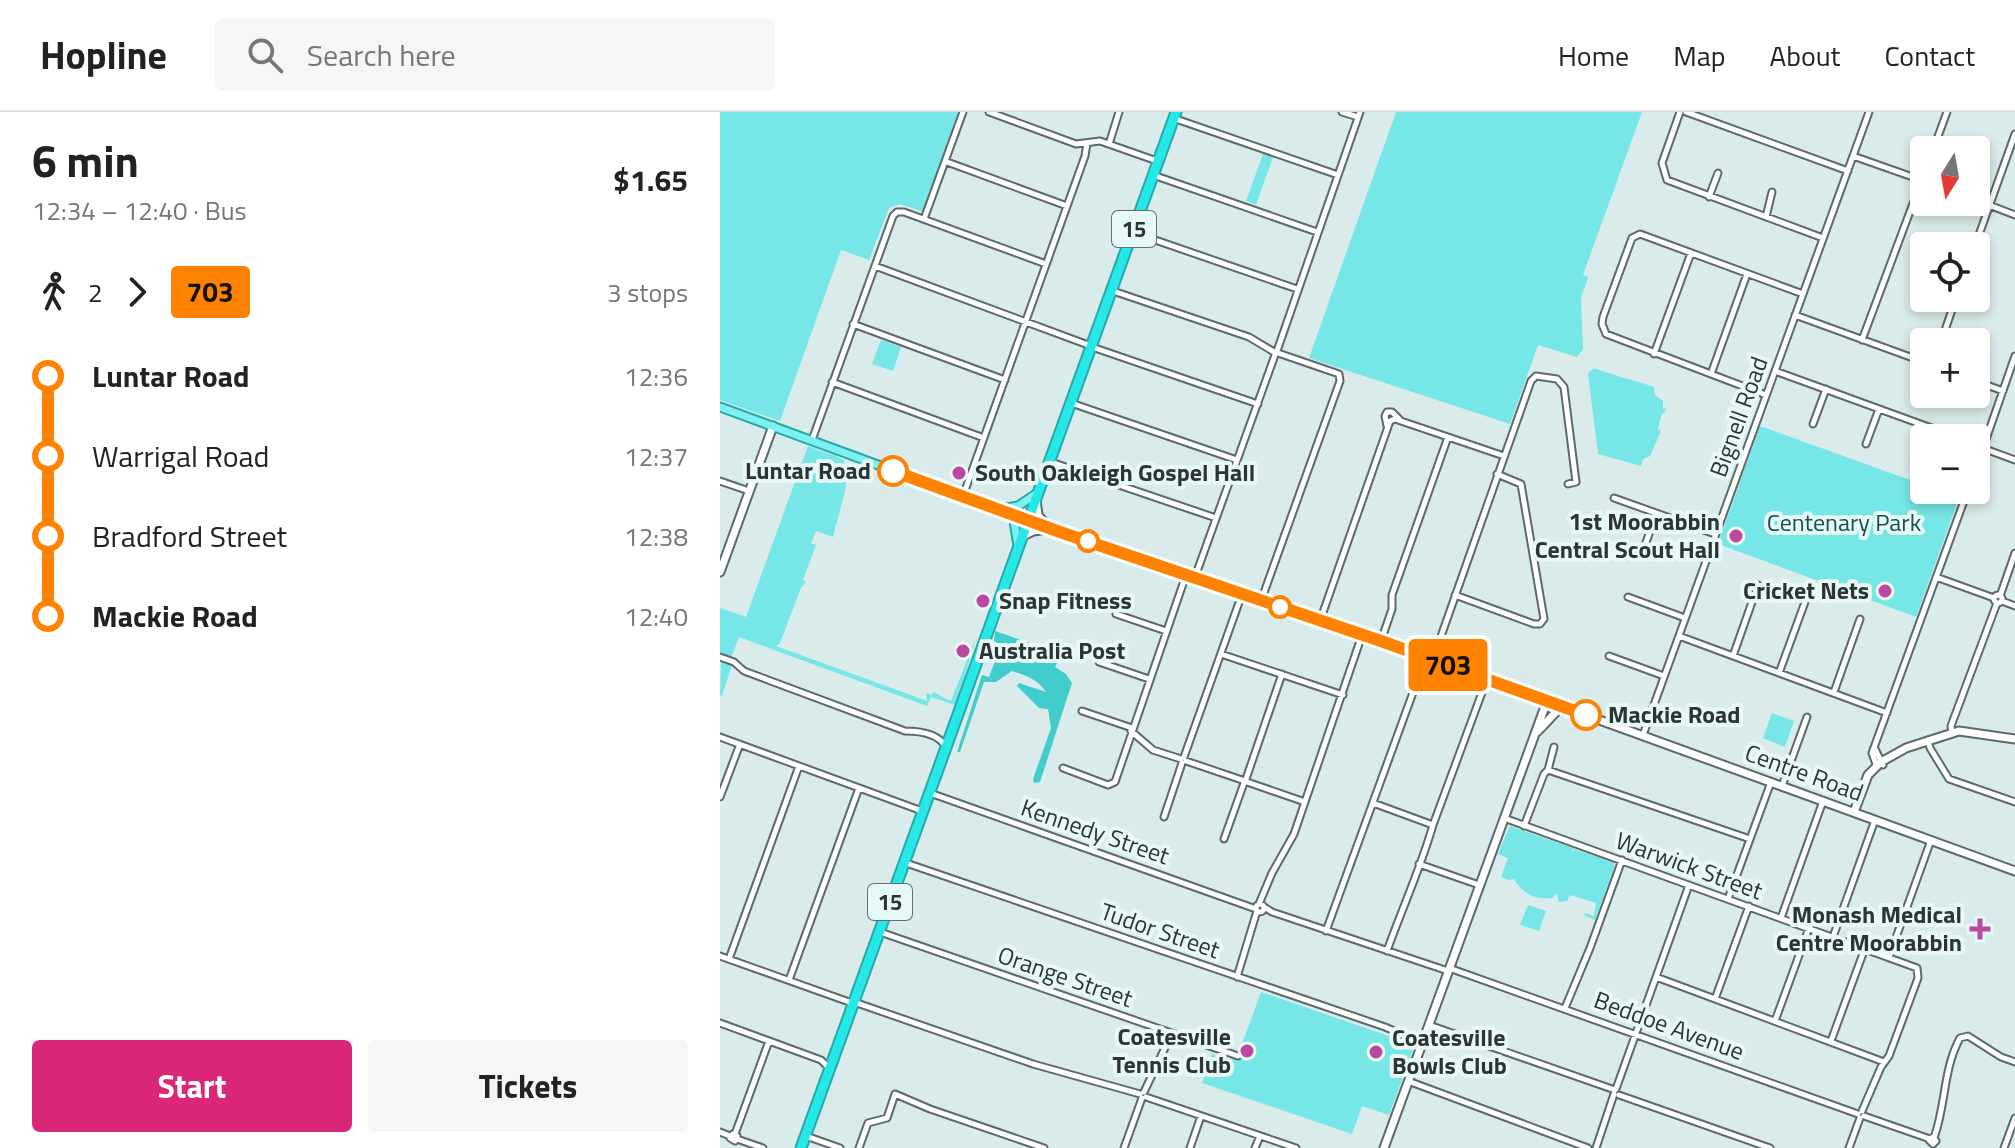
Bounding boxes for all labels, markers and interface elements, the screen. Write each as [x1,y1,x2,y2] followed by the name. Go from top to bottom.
[215,19,775,91] search box
[40,26,167,84] text: Hopline
[307,32,456,78] text: Search here
[243,33,287,77] icon: search
[1558,34,1629,77] text: Home
[1673,34,1726,77] text: Map
[1770,34,1840,77] text: About
[1884,34,1975,77] text: Contact
[32,127,139,194] text: 6 min
[1910,136,1990,216] north arrow
[1910,136,1990,504] map controls
[613,157,688,203] text: $1.65
[32,191,247,230] text: 12:34 – 12:40 · Bus
[1112,211,1156,247] road number: 15
[1910,232,1990,312] button: locate
[32,270,76,314] icon: walk
[115,270,159,314] icon: forward
[187,270,234,313] text: 703
[88,273,103,312] text: 2
[607,273,688,312] text: 3 stops
[1910,328,1990,408] button: +
[1700,351,1776,482] street label: Bignell Road
[92,353,249,399] text: Luntar Road
[624,357,688,396] text: 12:36
[1910,424,1990,504] button: −
[92,433,269,479] text: Warrigal Road
[624,437,688,476] text: 12:37
[745,452,871,488] place label: Luntar Road
[975,454,1255,490] place label: South Oakleigh Gospel Hall
[878,456,908,486] marker: Luntar Road
[950,464,968,482] marker: South Oakleigh Gospel Hall
[1535,503,1720,567] place label: 1st Moorabbin Central Scout Hall
[1767,504,1922,540] park label: Centenary Park
[92,513,287,559] text: Bradford Street
[624,517,688,556] text: 12:38
[1727,527,1745,545] marker: 1st Moorabbin Central Scout Hall
[1077,530,1099,552] unlabelled marker
[1743,572,1869,608] place label: Cricket Nets
[999,582,1132,618] place label: Snap Fitness
[1876,582,1894,600] marker: Cricket Nets
[974,592,992,610] marker: Snap Fitness
[92,593,258,639] text: Mackie Road
[1269,596,1291,618] unlabelled marker
[624,597,688,636] text: 12:40
[979,632,1125,668] place label: Australia Post
[1402,639,1494,691] line badge: 703
[954,642,972,660] marker: Australia Post
[1424,643,1472,686] text: 703
[1608,696,1741,732] place label: Mackie Road
[1571,700,1601,730] marker: Mackie Road
[1740,734,1869,810] street label: Centre Road
[1016,789,1175,873] street label: Kennedy Street
[1611,822,1768,908] street label: Warwick Street
[868,884,912,920] road number: 15
[1096,893,1225,967] street label: Tudor Street
[1776,896,1962,960] place label: Monash Medical Centre Moorabbin
[1969,918,1991,940] marker: Monash Medical Centre Moorabbin
[993,936,1138,1016] street label: Orange Street
[1589,981,1749,1069] street label: Beddoe Avenue
[1113,1018,1231,1082] place label: Coatesville Tennis Club
[1392,1019,1507,1083] place label: Coatesville Bowls Club
[32,1040,352,1132] button: Start
[368,1040,688,1132] button: Tickets
[1238,1042,1256,1060] marker: Coatesville Tennis Club
[1367,1043,1385,1061] marker: Coatesville Bowls Club

